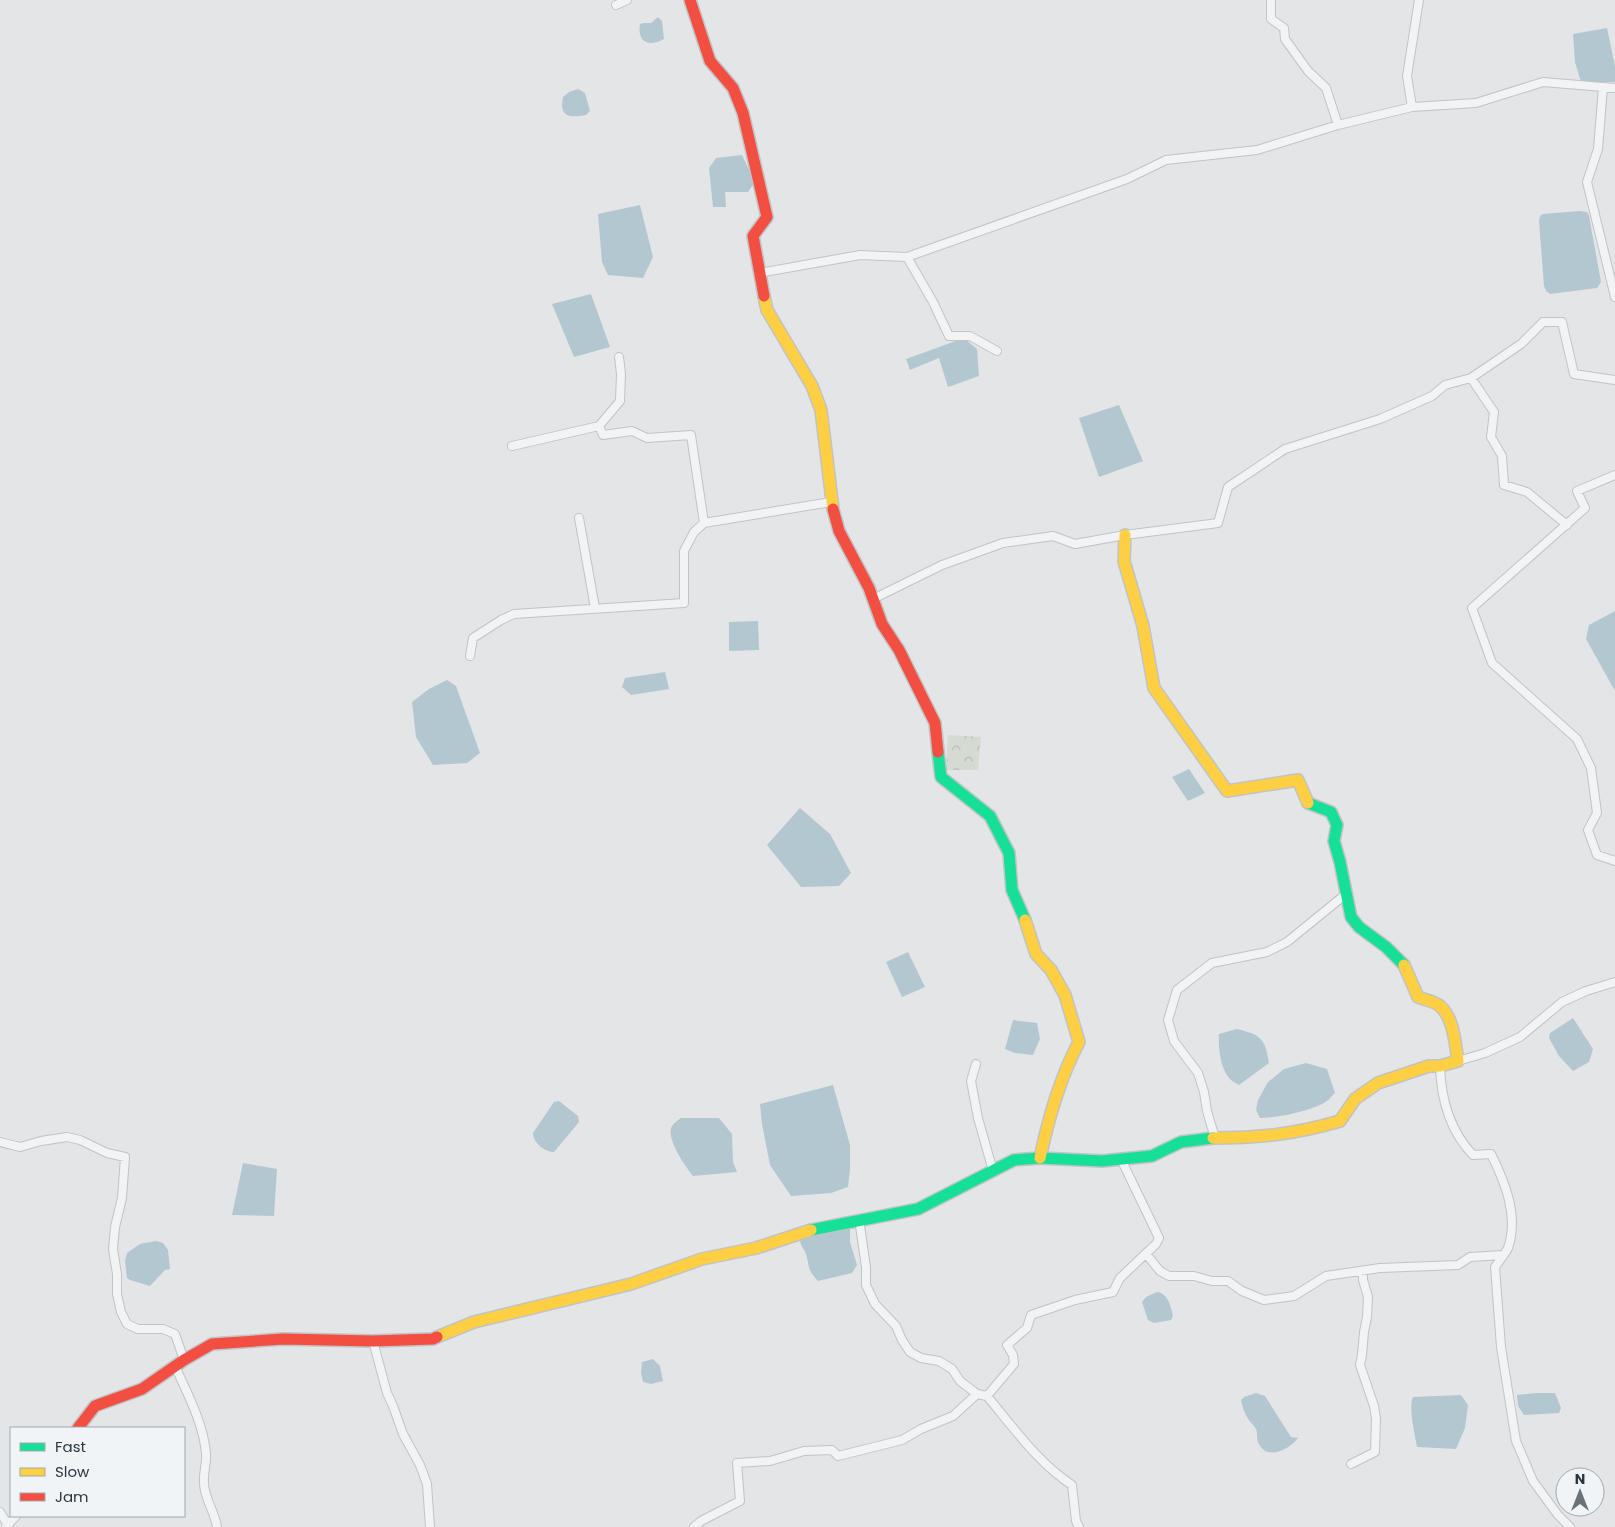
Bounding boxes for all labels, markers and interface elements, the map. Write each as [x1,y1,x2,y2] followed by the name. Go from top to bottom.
[10,1427,185,1517] legend
[55,1436,86,1457] text: Fast
[55,1461,90,1482] text: Slow
[1555,1467,1605,1517] north arrow
[1575,1469,1585,1489] text: N
[55,1486,89,1507] text: Jam

